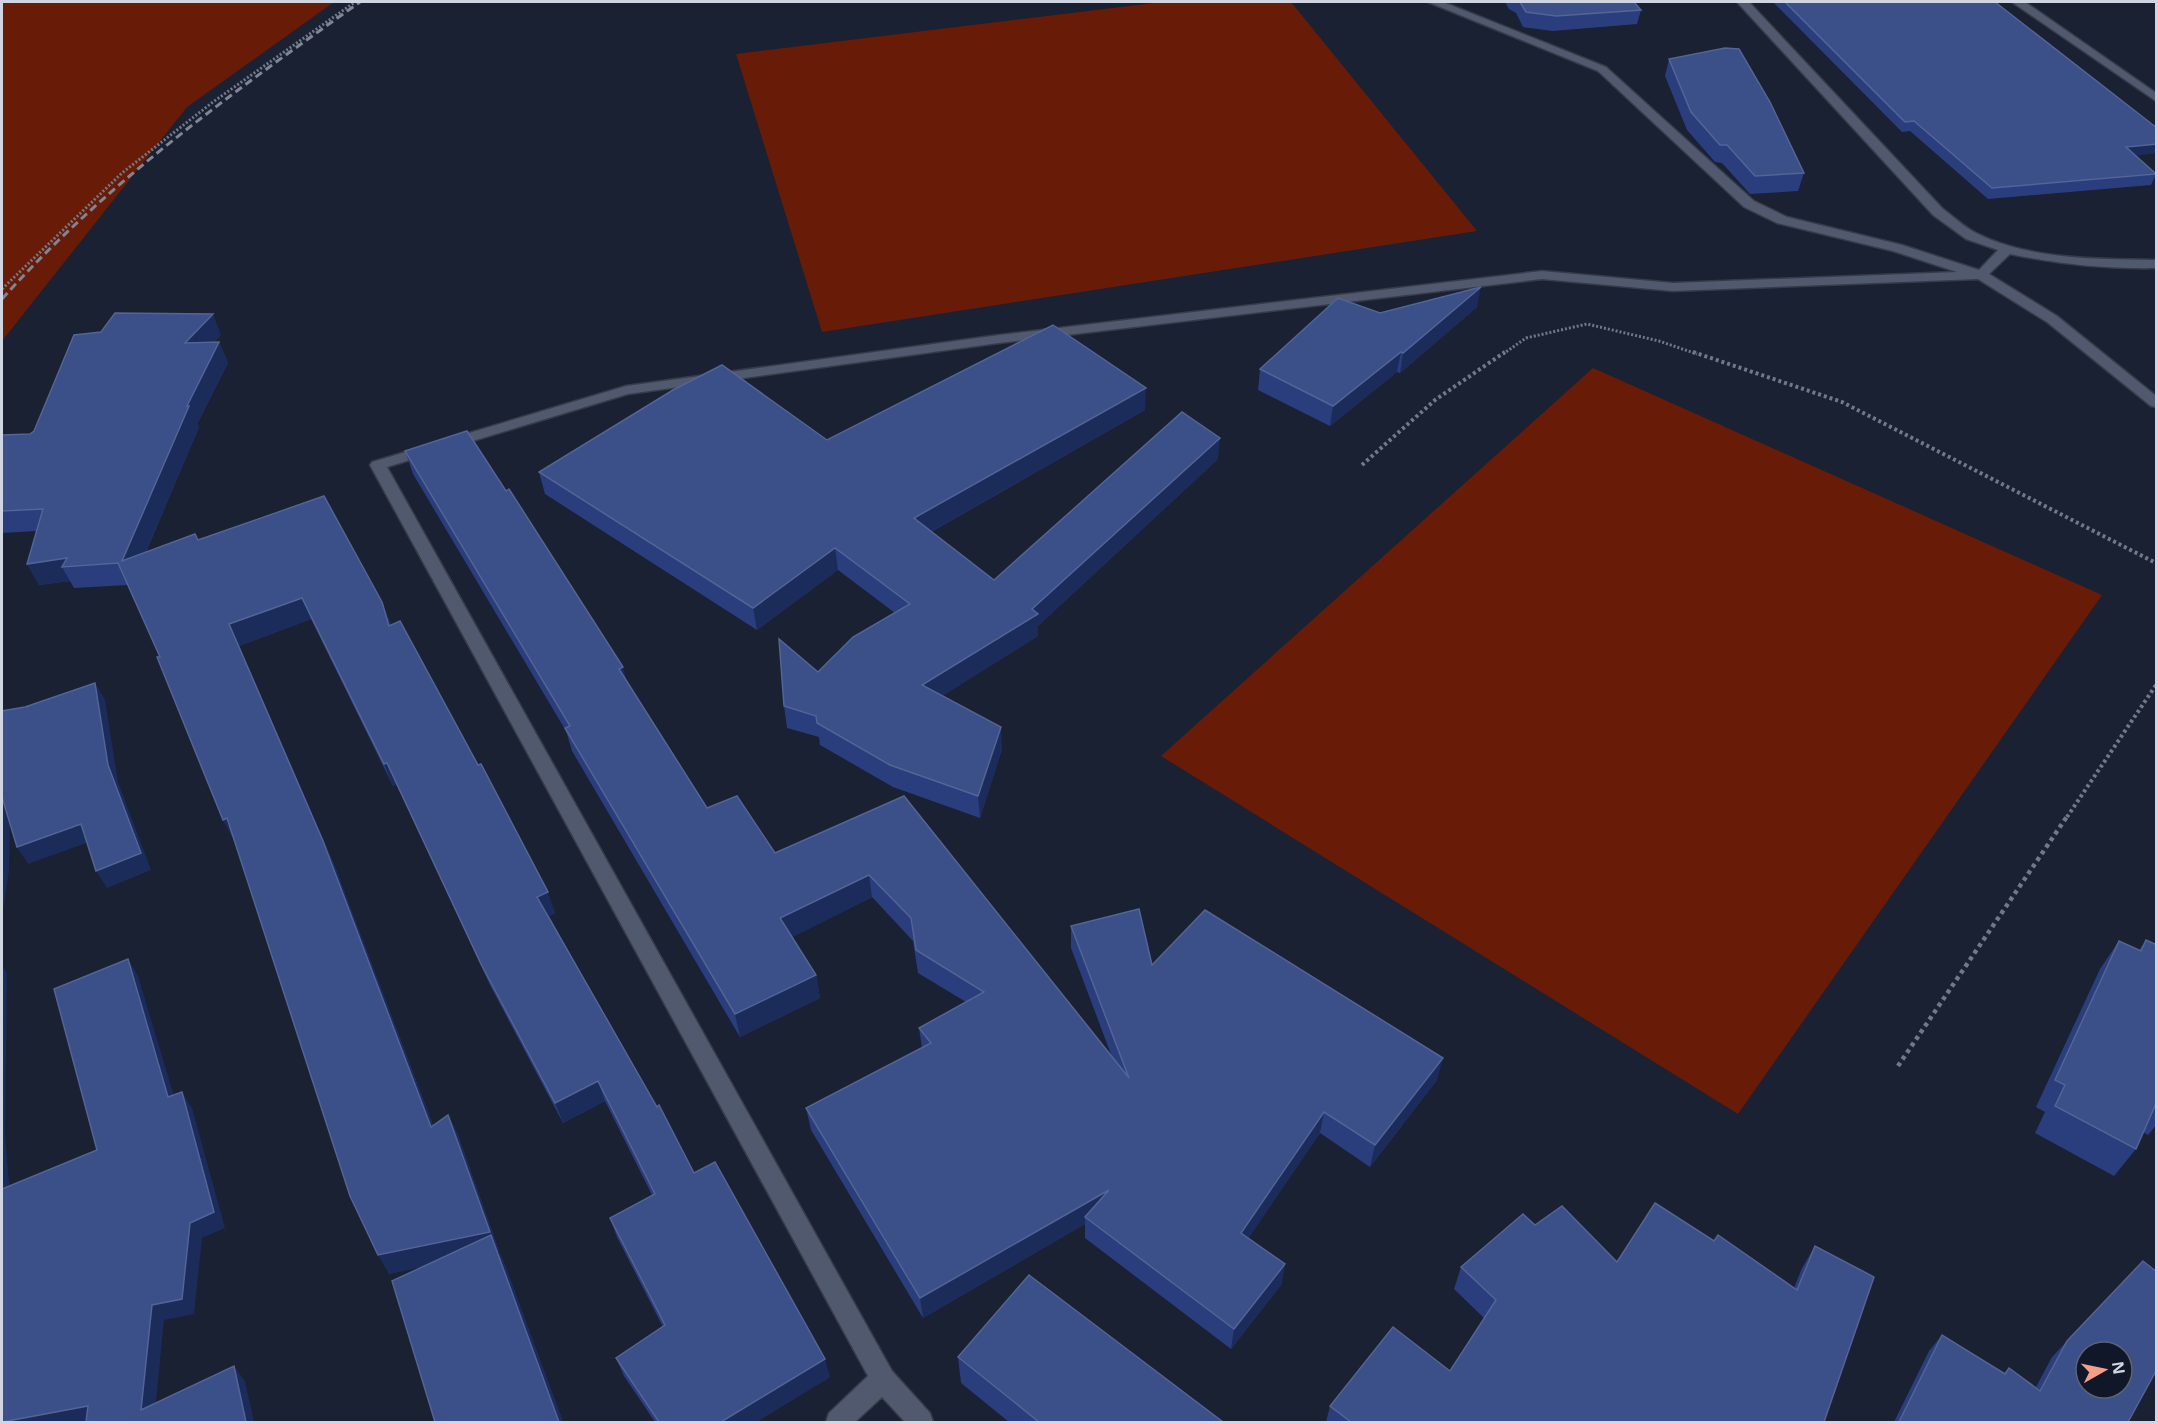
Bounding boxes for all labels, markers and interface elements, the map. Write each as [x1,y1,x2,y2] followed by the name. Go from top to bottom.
[2074,1340,2134,1400] north arrow
[2107,1360,2131,1376] text: N

